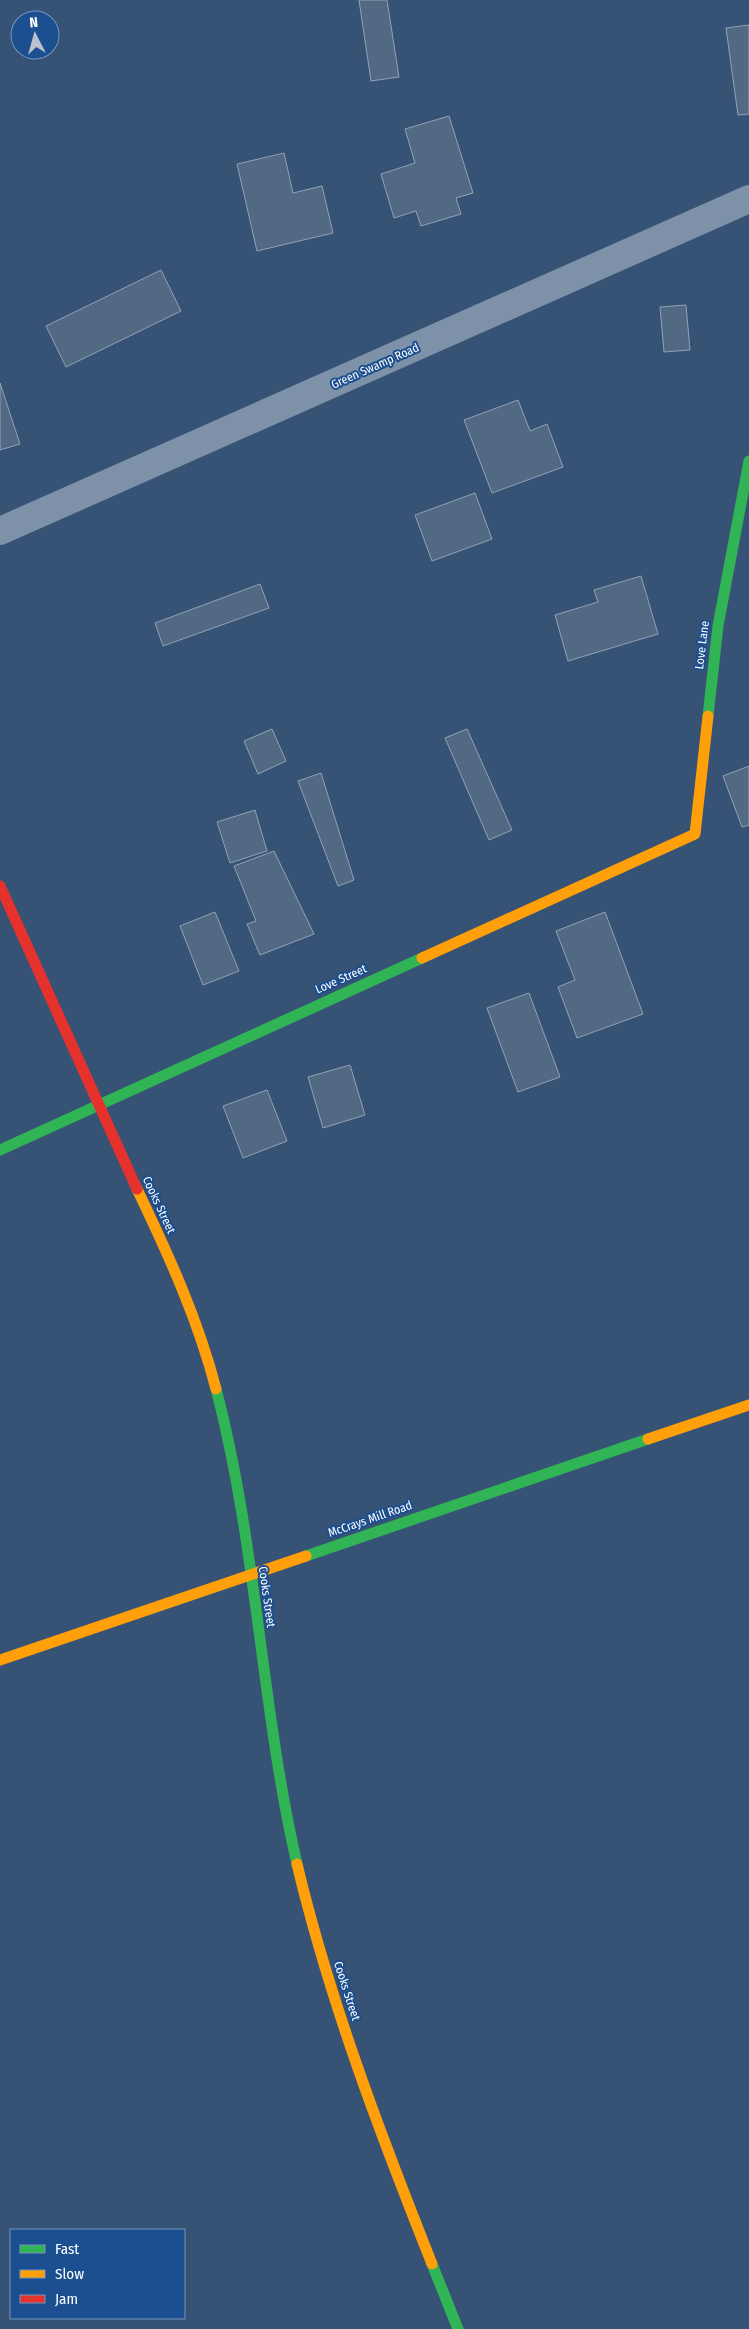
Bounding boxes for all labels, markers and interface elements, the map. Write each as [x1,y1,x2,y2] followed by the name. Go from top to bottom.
[10,10,60,60] north arrow
[29,14,39,31] text: N
[329,340,421,392] street label: Green Swamp Road
[692,620,712,670] street label: Love Lane
[313,961,369,997] street label: Love Street
[140,1174,178,1236] street label: Cooks Street
[326,1498,414,1540] street label: McCrays Mill Road
[256,1566,278,1628] street label: Cooks Street
[331,1960,363,2022] street label: Cooks Street
[10,2229,185,2319] legend
[55,2240,79,2258] text: Fast
[55,2265,84,2283] text: Slow
[55,2290,78,2308] text: Jam

